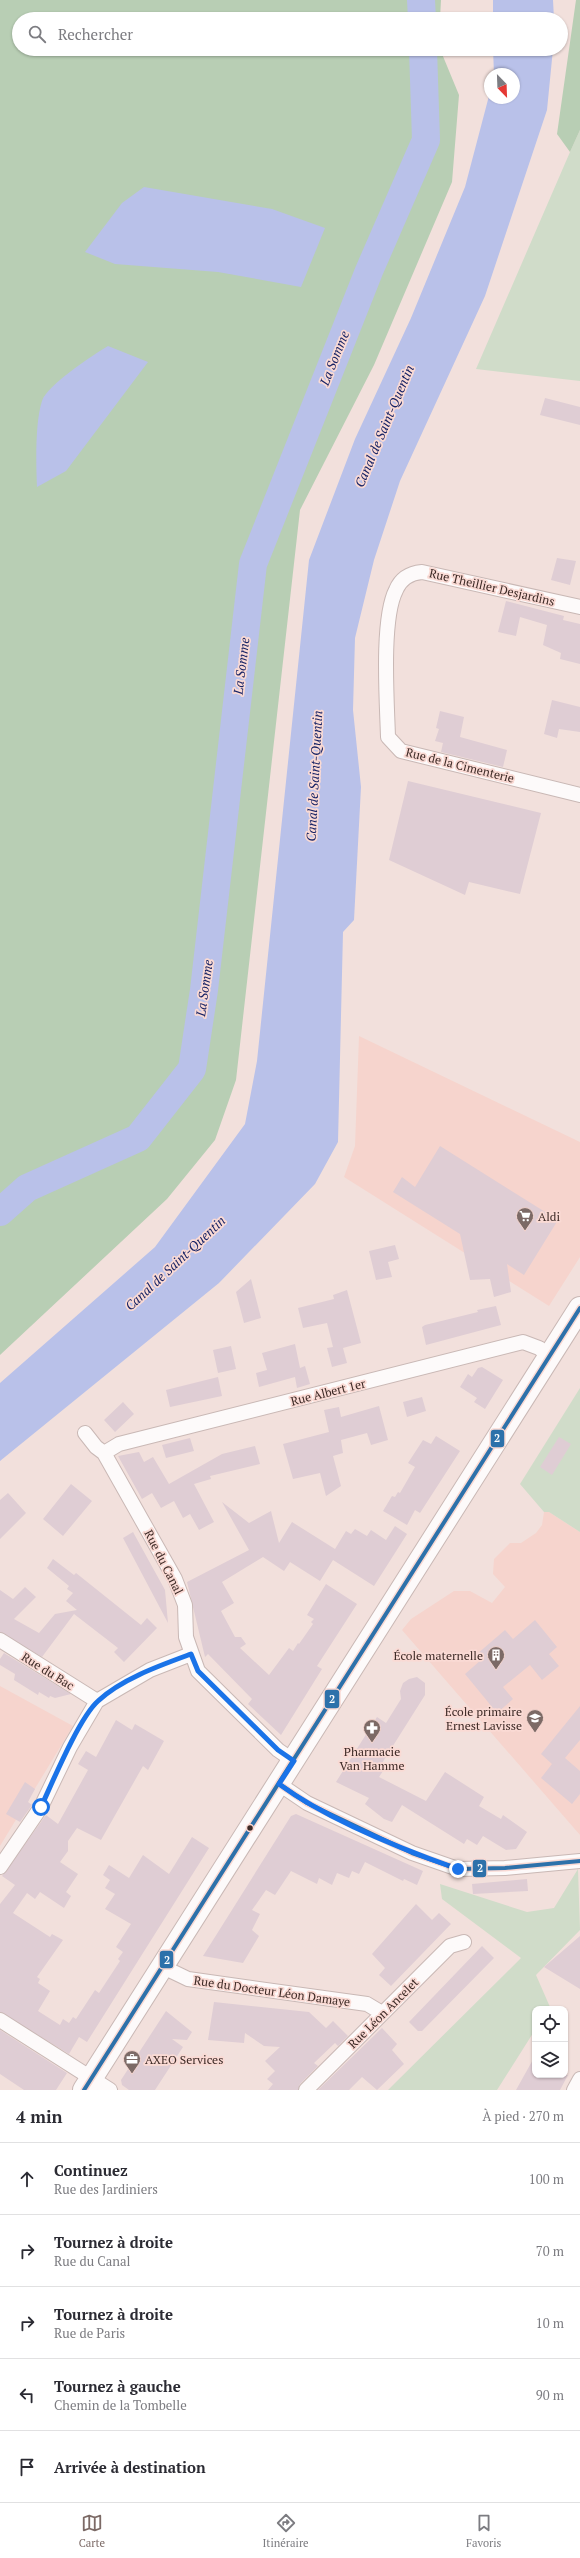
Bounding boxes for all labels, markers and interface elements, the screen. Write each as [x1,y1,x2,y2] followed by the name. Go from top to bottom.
[12,12,568,56] search box
[26,23,48,45] icon: search
[58,24,133,44] text: Rechercher
[484,68,520,104] north arrow
[315,328,353,389] water label: La Somme
[350,362,418,490] water label: Canal de Saint-Quentin
[428,565,556,609] street label: Rue Theillier Desjardins
[228,636,253,697] water label: La Somme
[302,710,326,842] water label: Canal de Saint-Quentin
[404,744,516,786] street label: Rue de la Cimenterie
[191,958,217,1019] water label: La Somme
[515,1206,535,1231] supermarket icon: Aldi
[538,1209,560,1224] place label: Aldi
[121,1212,229,1314] water label: Canal de Saint-Quentin
[289,1375,367,1409] street label: Rue Albert 1er
[490,1429,505,1448] line badge: 2
[494,1431,500,1445] text: 2
[141,1527,187,1597] street label: Rue du Canal
[486,1645,506,1670] building icon: École maternelle
[394,1648,483,1663] place label: École maternelle
[19,1649,77,1693] street label: Rue du Bac
[324,1689,340,1709] line badge: 2
[329,1692,335,1706] text: 2
[445,1704,522,1733] place label: École primaire Ernest Lavisse
[525,1708,545,1733] school or university icon: École primaire Ernest Lavisse
[362,1718,382,1743] pharmacy icon: Pharmacie Van Hamme
[340,1744,404,1773] place label: Pharmacie Van Hamme
[32,1798,50,1816] route start
[245,1823,255,1833] unlabelled marker
[472,1859,487,1878] line badge: 2
[449,1860,467,1878] route end
[477,1861,483,1875] text: 2
[159,1950,174,1969] line badge: 2
[164,1953,170,1967] text: 2
[193,1973,351,2009] street label: Rue du Docteur Léon Damaye
[345,1974,422,2051] street label: Rue Léon Ancelet
[532,2006,568,2078] map controls
[532,2006,568,2042] button: locate
[532,2042,568,2078] button: layers
[122,2049,142,2074] office icon: AXEO Services
[145,2052,223,2067] place label: AXEO Services
[16,2105,63,2128] text: 4 min
[483,2107,564,2125] text: À pied · 270 m
[54,2160,128,2180] text: Continuez
[16,2168,38,2190] icon: ahead
[529,2170,564,2188] text: 100 m
[54,2180,158,2198] text: Rue des Jardiniers
[54,2232,173,2252] text: Tournez à droite
[16,2240,38,2262] icon: right
[536,2242,564,2260] text: 70 m
[54,2252,130,2270] text: Rue du Canal
[54,2304,173,2324] text: Tournez à droite
[16,2312,38,2334] icon: right
[536,2314,564,2332] text: 10 m
[54,2324,125,2342] text: Rue de Paris
[54,2376,181,2396] text: Tournez à gauche
[16,2384,38,2406] icon: left
[536,2386,564,2404] text: 90 m
[54,2396,187,2414] text: Chemin de la Tombelle
[16,2456,38,2478] icon: arrive
[54,2457,206,2477] text: Arrivée à destination
[79,2512,105,2550] tab: Carte
[262,2512,309,2550] tab: Itinéraire
[466,2512,501,2550] tab: Favoris

